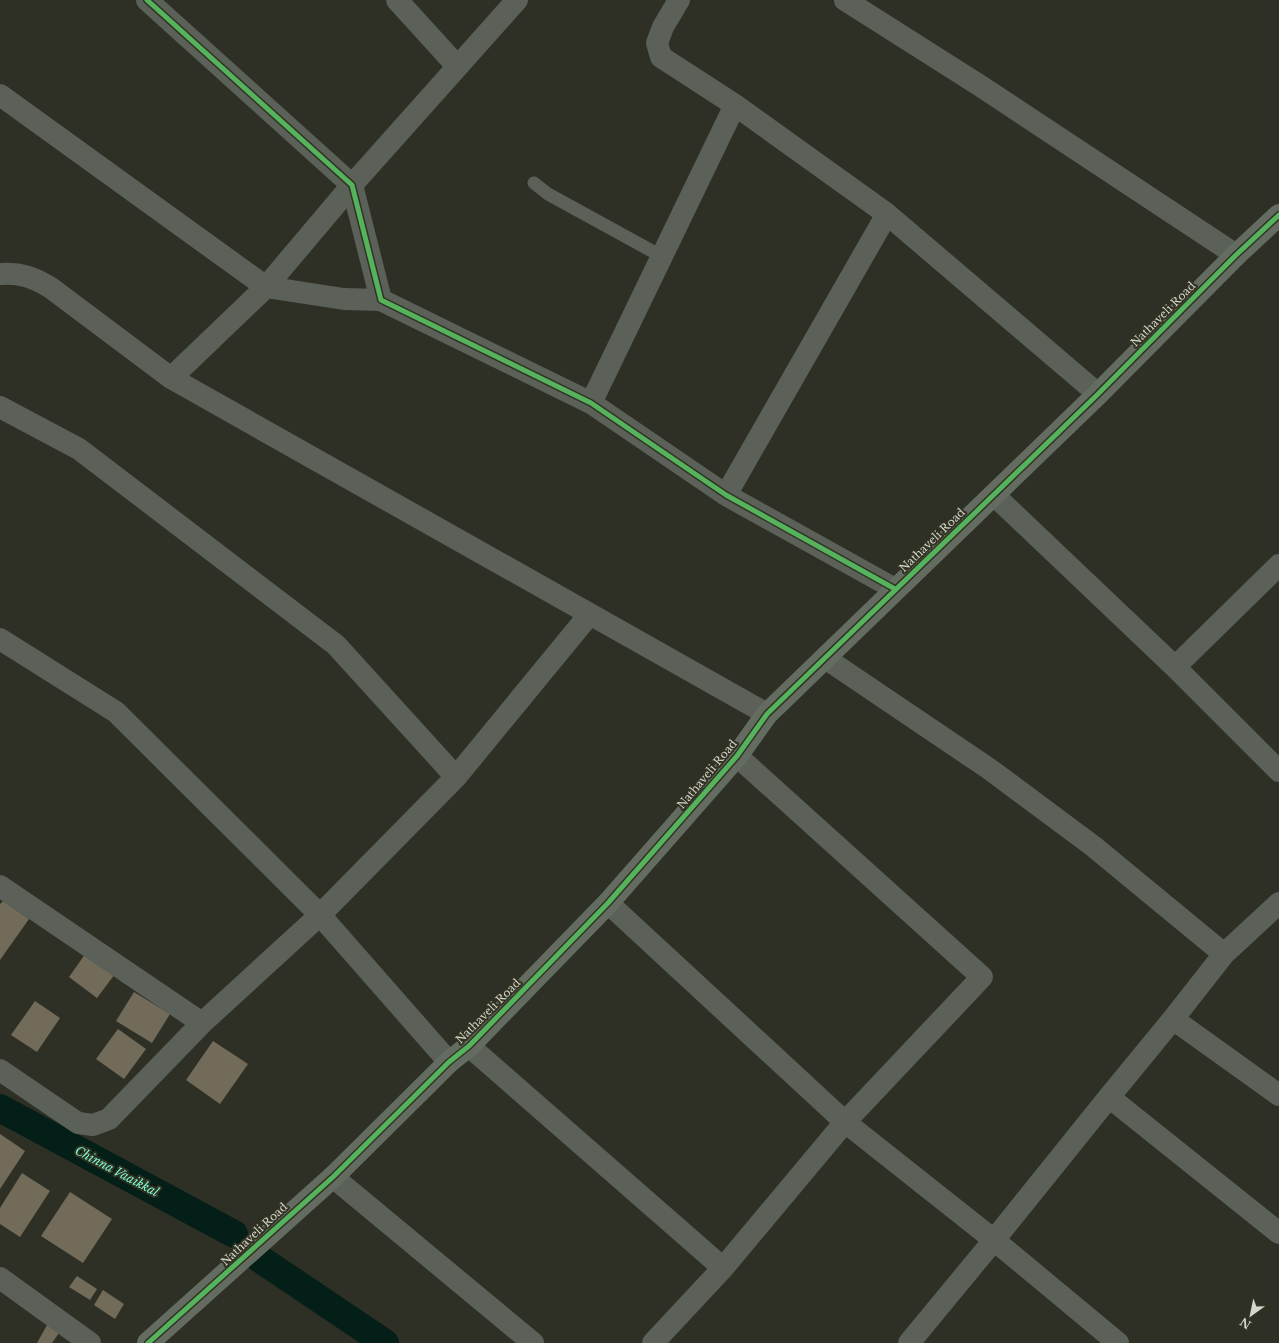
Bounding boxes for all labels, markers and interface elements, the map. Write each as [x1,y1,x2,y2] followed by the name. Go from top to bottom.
[1128,278,1199,349] street label: Nathaveli Road
[896,505,968,575] street label: Nathaveli Road
[674,736,740,811] street label: Nathaveli Road
[453,975,524,1046] street label: Nathaveli Road
[73,1143,162,1199] water label: Chinna Vaaikkal
[218,1199,291,1268] street label: Nathaveli Road
[1231,1295,1271,1335] north arrow
[1237,1314,1254,1332] text: N

